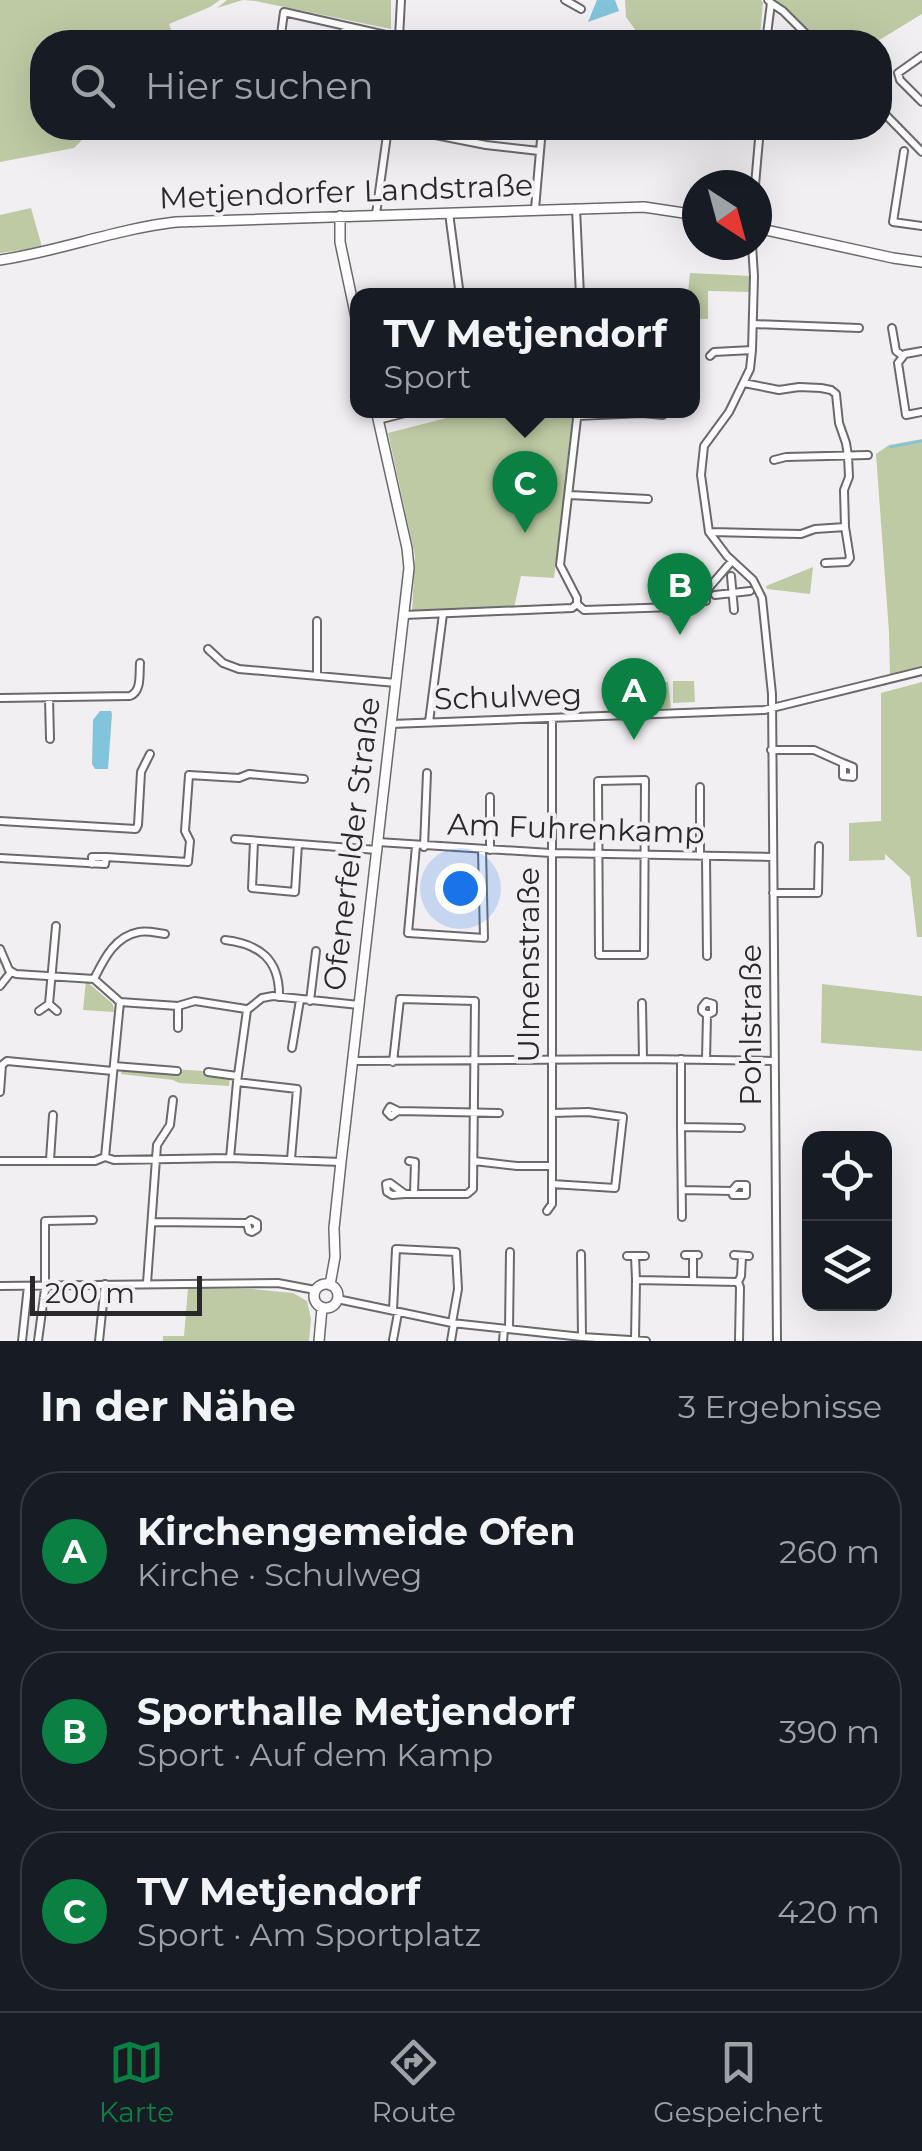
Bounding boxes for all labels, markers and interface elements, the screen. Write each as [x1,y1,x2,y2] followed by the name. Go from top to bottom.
[30,30,892,140] search box
[65,58,120,113] icon: search
[145,62,374,109] text: Hier suchen
[158,166,534,217] street label: Metjendorfer Landstraße
[682,170,772,260] north arrow
[350,288,700,418] popup
[383,310,667,357] text: TV Metjendorf
[383,357,471,396] text: Sport
[492,450,558,533] pin: C
[648,552,712,635] pin: B
[602,658,666,740] pin: A
[433,675,583,718] street label: Schulweg
[315,695,388,993] street label: Ofenerfelder Straße
[447,806,705,851] street label: Am Fuhrenkamp
[435,863,486,914] your location
[510,867,547,1063] street label: Ulmenstraße
[732,944,769,1106] street label: Pohlstraße
[802,1131,892,1311] map controls
[802,1131,892,1221] button: locate
[802,1221,892,1311] button: layers
[30,1271,202,1316] scale bar
[45,1276,135,1310] text: 200 m
[40,1380,296,1432] text: In der Nähe
[678,1387,882,1426] text: 3 Ergebnisse
[137,1508,576,1555] text: Kirchengemeide Ofen
[62,1532,87,1571] text: A
[779,1532,880,1571] text: 260 m
[137,1555,422,1594] text: Kirche · Schulweg
[137,1688,574,1735] text: Sporthalle Metjendorf
[62,1712,87,1751] text: B
[779,1712,880,1751] text: 390 m
[137,1735,493,1774] text: Sport · Auf dem Kamp
[137,1868,420,1915] text: TV Metjendorf
[63,1892,86,1931] text: C
[777,1892,880,1931] text: 420 m
[137,1915,481,1954] text: Sport · Am Sportplatz
[99,2035,174,2129] tab: Karte
[371,2035,456,2129] tab: Route
[653,2035,823,2129] tab: Gespeichert

